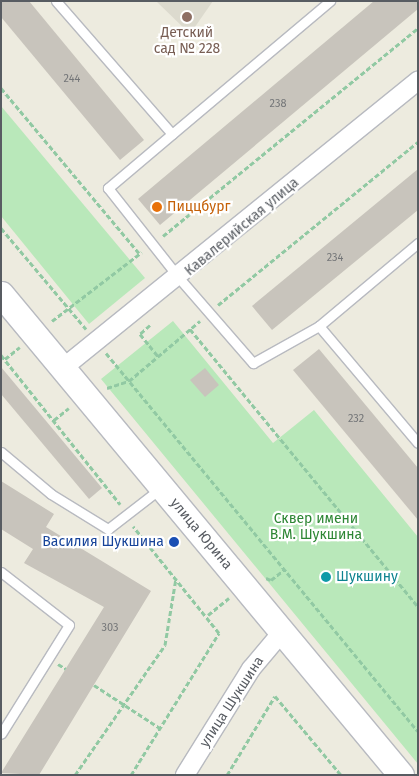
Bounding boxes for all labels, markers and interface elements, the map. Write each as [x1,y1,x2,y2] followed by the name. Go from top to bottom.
[181,11,193,23] marker: Детский сад № 228
[154,25,220,58] place label: Детский сад № 228
[64,72,80,86] house number: 244
[270,97,286,111] house number: 238
[182,174,302,280] street label: Кавалерийская улица
[167,199,230,215] place label: Пиццбург
[151,201,163,213] marker: Пиццбург
[327,251,343,265] house number: 234
[348,412,364,426] house number: 232
[166,495,236,573] street label: улица Юрина
[270,511,362,544] park label: Сквер имени В.М. Шукшина
[42,534,164,550] place label: Василия Шукшина
[168,536,180,548] marker: Василия Шукшина
[336,569,398,585] place label: Шукшину
[320,571,332,583] marker: Шукшину
[101,621,119,635] house number: 303
[196,653,268,751] street label: улица Шукшина

